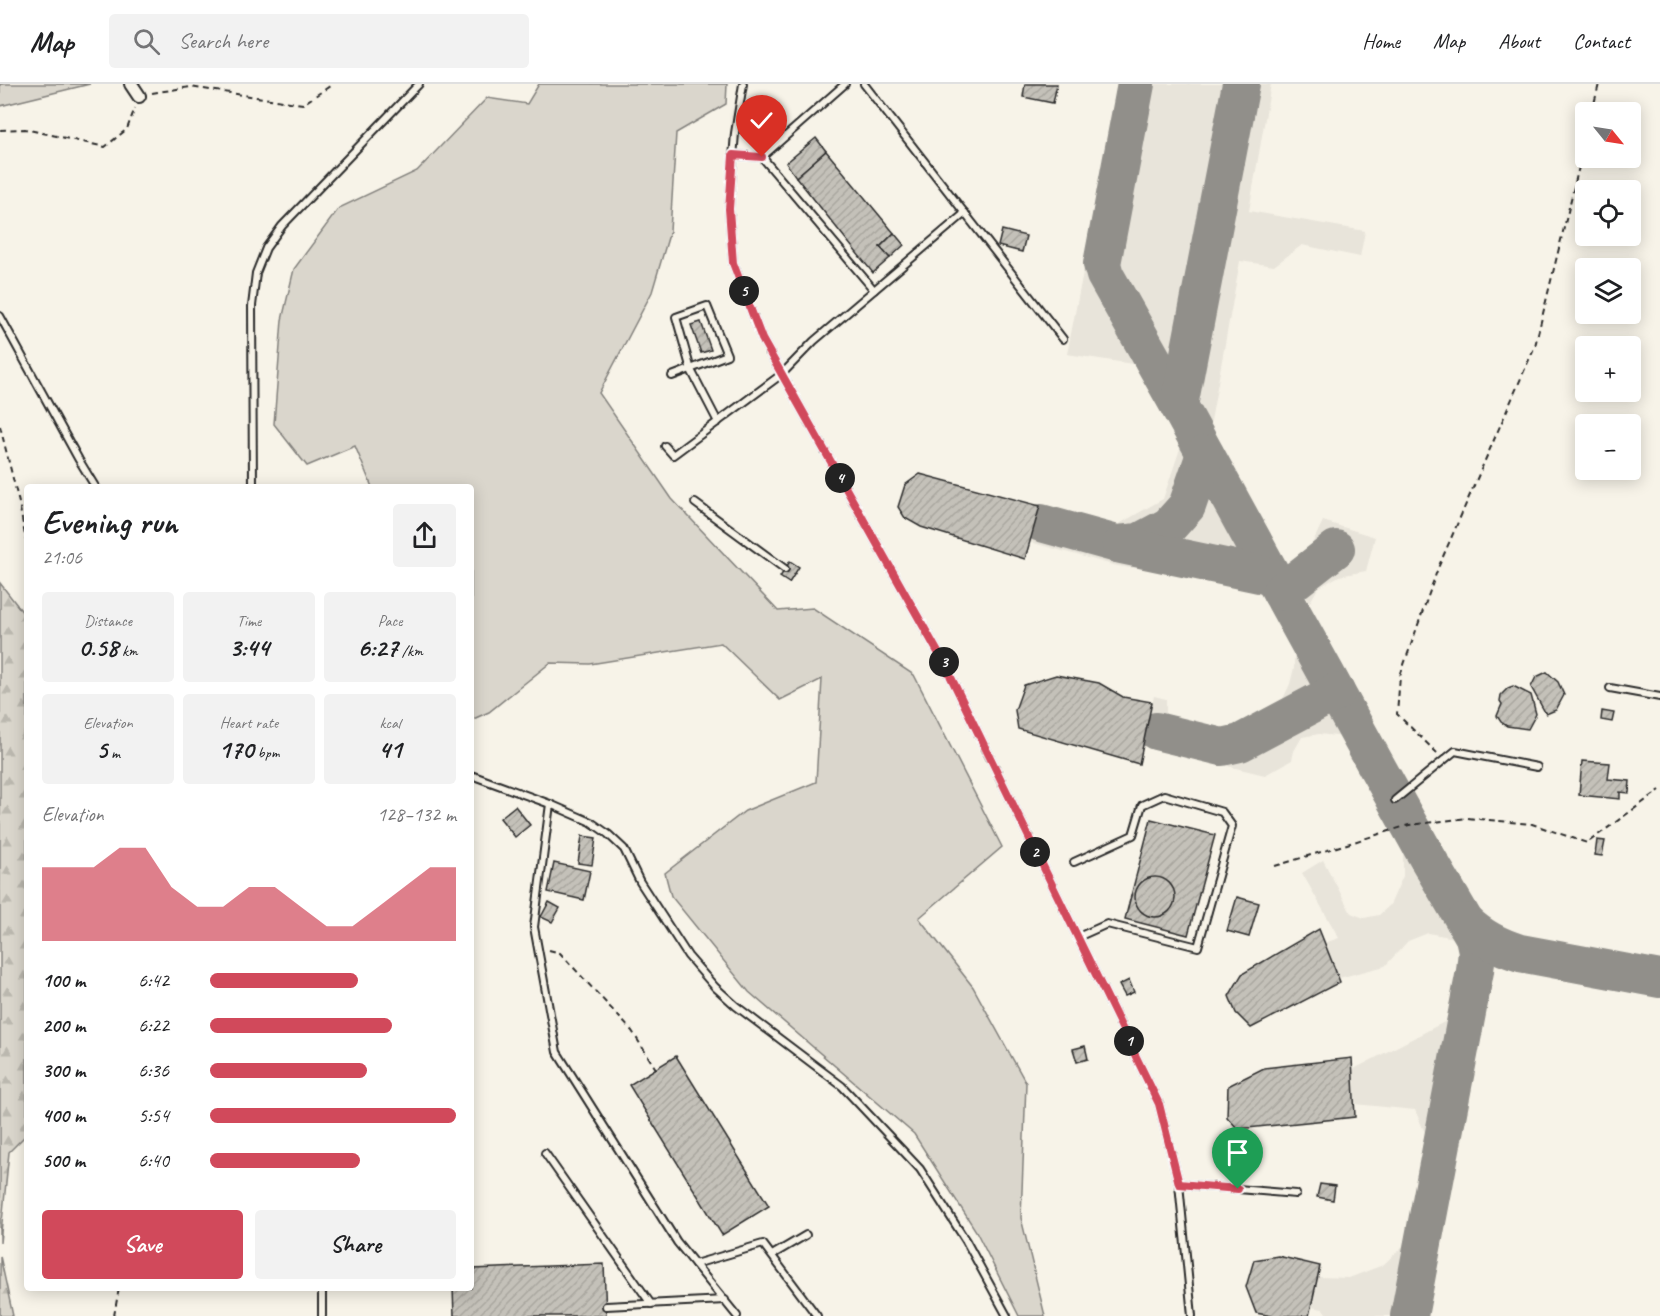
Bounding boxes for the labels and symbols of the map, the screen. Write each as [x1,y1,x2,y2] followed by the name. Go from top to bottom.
[736,95,787,157] pin
[1575,102,1641,168] north arrow
[729,276,759,306] pin: 5
[825,463,855,493] pin: 4
[929,647,959,677] pin: 3
[1020,837,1050,867] pin: 2
[1114,1026,1144,1056] pin: 1
[1212,1127,1263,1189] pin

